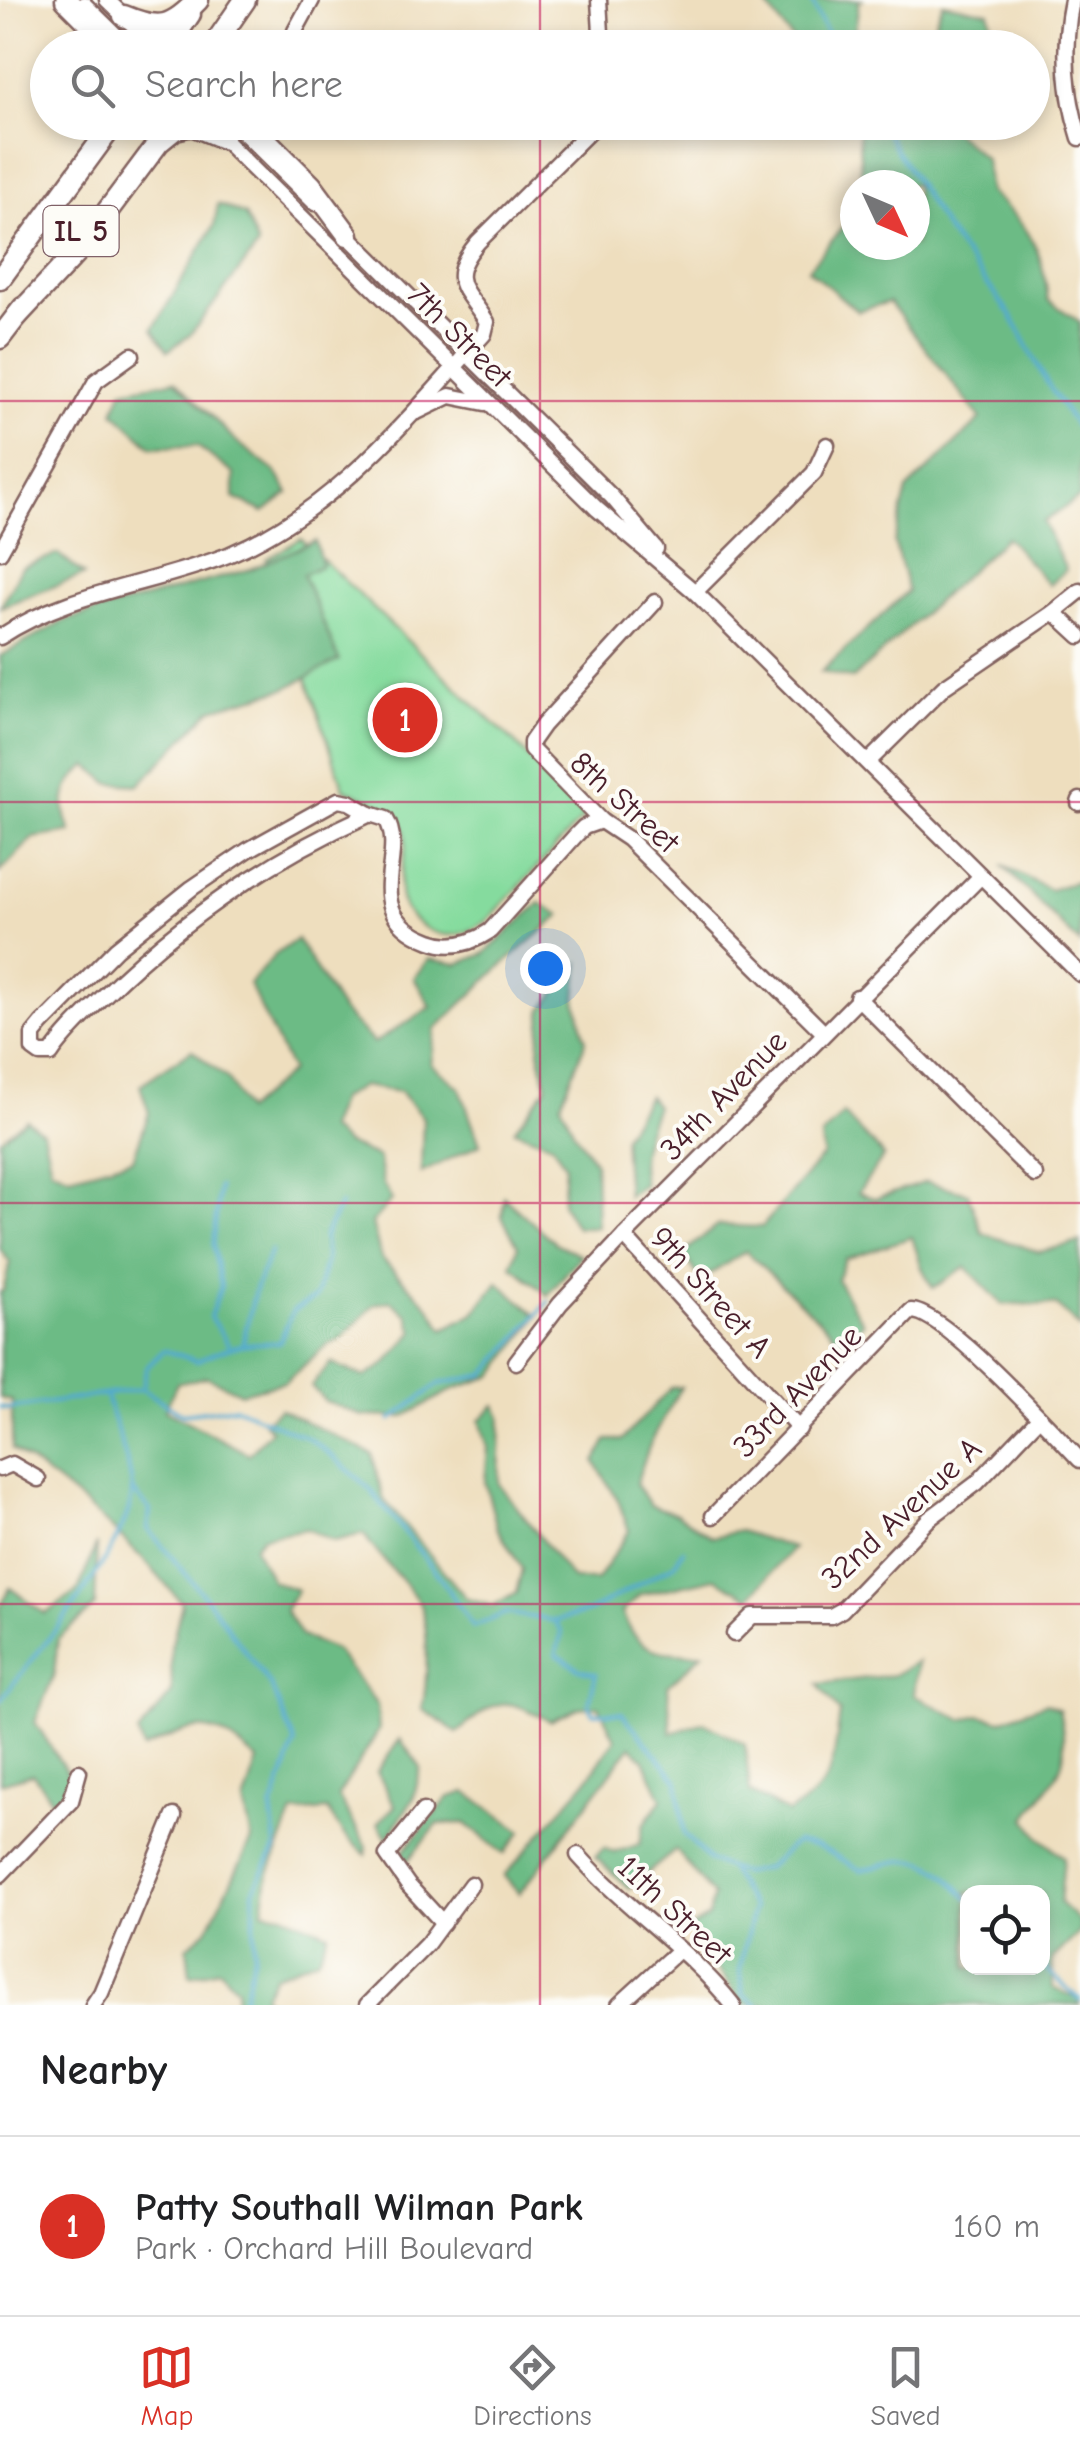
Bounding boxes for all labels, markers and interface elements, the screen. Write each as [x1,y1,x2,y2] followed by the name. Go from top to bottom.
[30,30,1050,140] search box
[65,58,120,113] icon: search
[145,63,343,107] text: Search here
[840,170,930,260] north arrow
[44,206,118,256] road number: IL 5
[400,276,520,396] street label: 7th Street
[372,682,438,758] pin: 1
[563,744,687,861] street label: 8th Street
[520,943,571,994] your location
[652,1023,794,1168] street label: 34th Avenue
[642,1219,779,1365] street label: 9th Street A
[725,1318,869,1465] street label: 33rd Avenue
[814,1430,989,1597] street label: 32nd Avenue A
[610,1848,740,1973] street label: 11th Street
[960,1885,1050,1975] map controls
[960,1885,1050,1975] button: locate
[40,2046,167,2095] text: Nearby
[135,2186,583,2230] text: Patty Southall Wilman Park
[66,2208,79,2245] text: 1
[953,2208,1040,2245] text: 160 m
[135,2230,533,2267] text: Park · Orchard Hill Boulevard
[139,2340,194,2432] tab: Map
[473,2340,592,2432] tab: Directions
[871,2340,941,2432] tab: Saved

